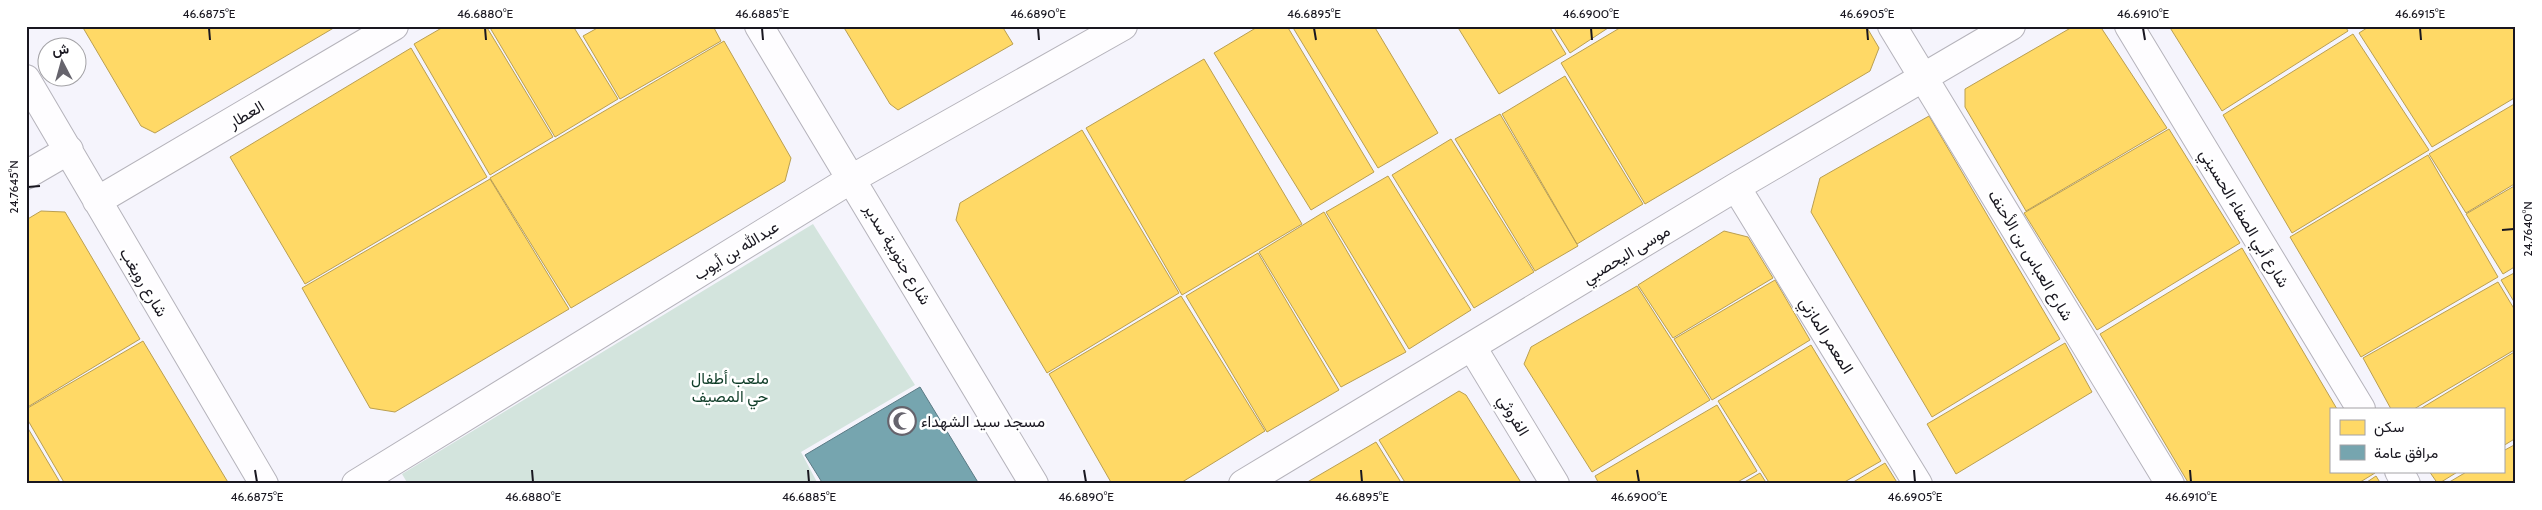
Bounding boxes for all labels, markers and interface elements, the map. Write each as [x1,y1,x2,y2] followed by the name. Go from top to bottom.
[182,6,236,21] text: 46.6875°E
[457,6,513,21] text: 46.6880°E
[735,6,789,21] text: 46.6885°E
[1010,6,1066,21] text: 46.6890°E
[1287,6,1341,21] text: 46.6895°E
[1563,6,1620,21] text: 46.6900°E
[1840,6,1895,21] text: 46.6905°E
[2117,6,2170,21] text: 46.6910°E
[2395,6,2446,21] text: 46.6915°E
[38,38,88,88] north arrow
[51,39,70,59] text: ش
[224,97,268,134] street label: العطار
[2192,146,2293,293] street label: شارع أبي الصفاء الحسيني
[6,160,21,214] text: 24.7645°N
[1982,186,2077,325] street label: شارع العباس بن الأحنف
[858,200,935,309] street label: شارع جنوبية سدير
[2520,201,2535,257] text: 24.7640°N
[690,217,783,285] street label: عبدالله بن أيوب
[1579,221,1675,291] street label: موسى اليحصبي
[114,244,172,321] street label: شارع رويغب
[1792,294,1858,379] street label: المعمر المازني
[691,369,769,410] park label: ملعب أطفال حي المصيف
[1491,391,1533,441] street label: الفروثي
[887,406,917,436] mosque icon: مسجد سيد الشهداء
[2330,408,2504,472] legend
[921,412,1045,432] place label: مسجد سيد الشهداء
[2374,418,2404,437] text: سكن
[2374,444,2438,463] text: مرافق عامة
[230,489,284,504] text: 46.6875°E
[505,489,561,504] text: 46.6880°E
[782,489,836,504] text: 46.6885°E
[1058,489,1114,504] text: 46.6890°E
[1335,489,1389,504] text: 46.6895°E
[1611,489,1668,504] text: 46.6900°E
[1888,489,1943,504] text: 46.6905°E
[2165,489,2218,504] text: 46.6910°E

